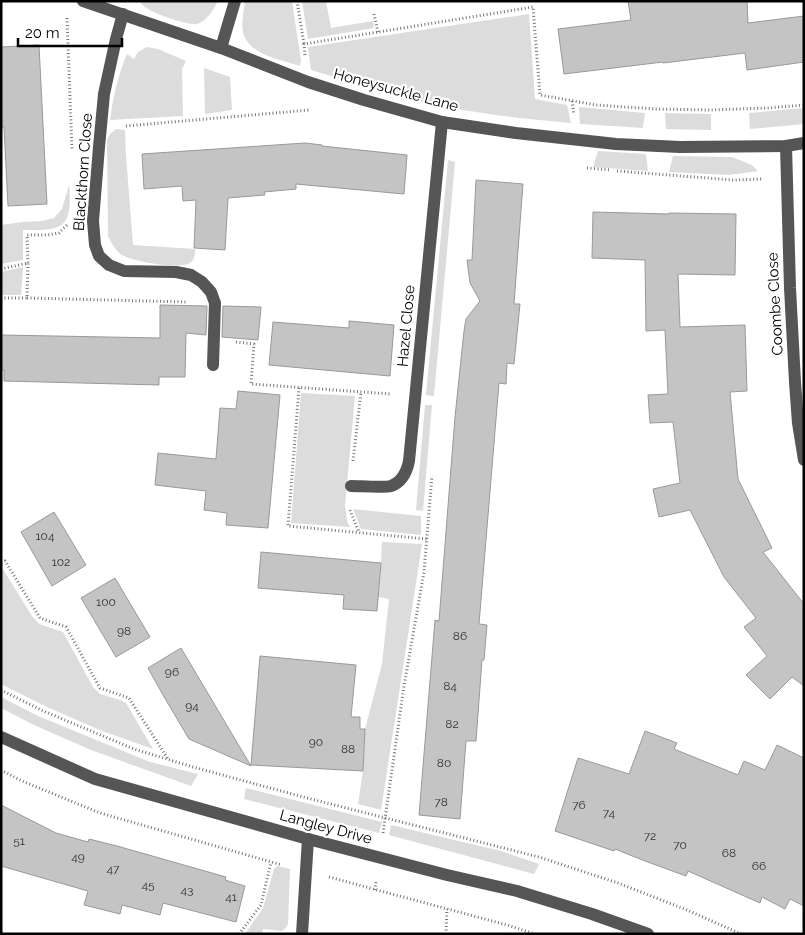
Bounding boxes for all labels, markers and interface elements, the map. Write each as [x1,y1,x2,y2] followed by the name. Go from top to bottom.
[18,15,121,47] scale bar
[25,24,60,42] text: 20 m
[332,65,461,115] street label: Honeysuckle Lane
[70,112,96,232] street label: Blackthorn Close
[763,252,787,356] street label: Coombe Close
[393,284,419,368] street label: Hazel Close
[35,529,55,543] house number: 104
[52,555,70,569] house number: 102
[96,595,116,609] house number: 100
[117,624,131,638] house number: 98
[453,629,467,643] house number: 86
[165,665,179,679] house number: 96
[443,679,457,693] house number: 84
[185,699,199,713] house number: 94
[445,717,459,731] house number: 82
[309,735,323,749] house number: 90
[341,742,355,756] house number: 88
[437,756,451,770] house number: 80
[434,795,448,809] house number: 78
[572,798,586,812] house number: 76
[278,806,374,848] street label: Langley Drive
[603,806,616,820] house number: 74
[644,829,656,843] house number: 72
[13,834,25,848] house number: 51
[673,838,687,852] house number: 70
[722,846,736,860] house number: 68
[71,850,85,864] house number: 49
[752,859,766,873] house number: 66
[107,862,120,876] house number: 47
[141,878,155,892] house number: 45
[181,883,193,897] house number: 43
[225,890,237,904] house number: 41

